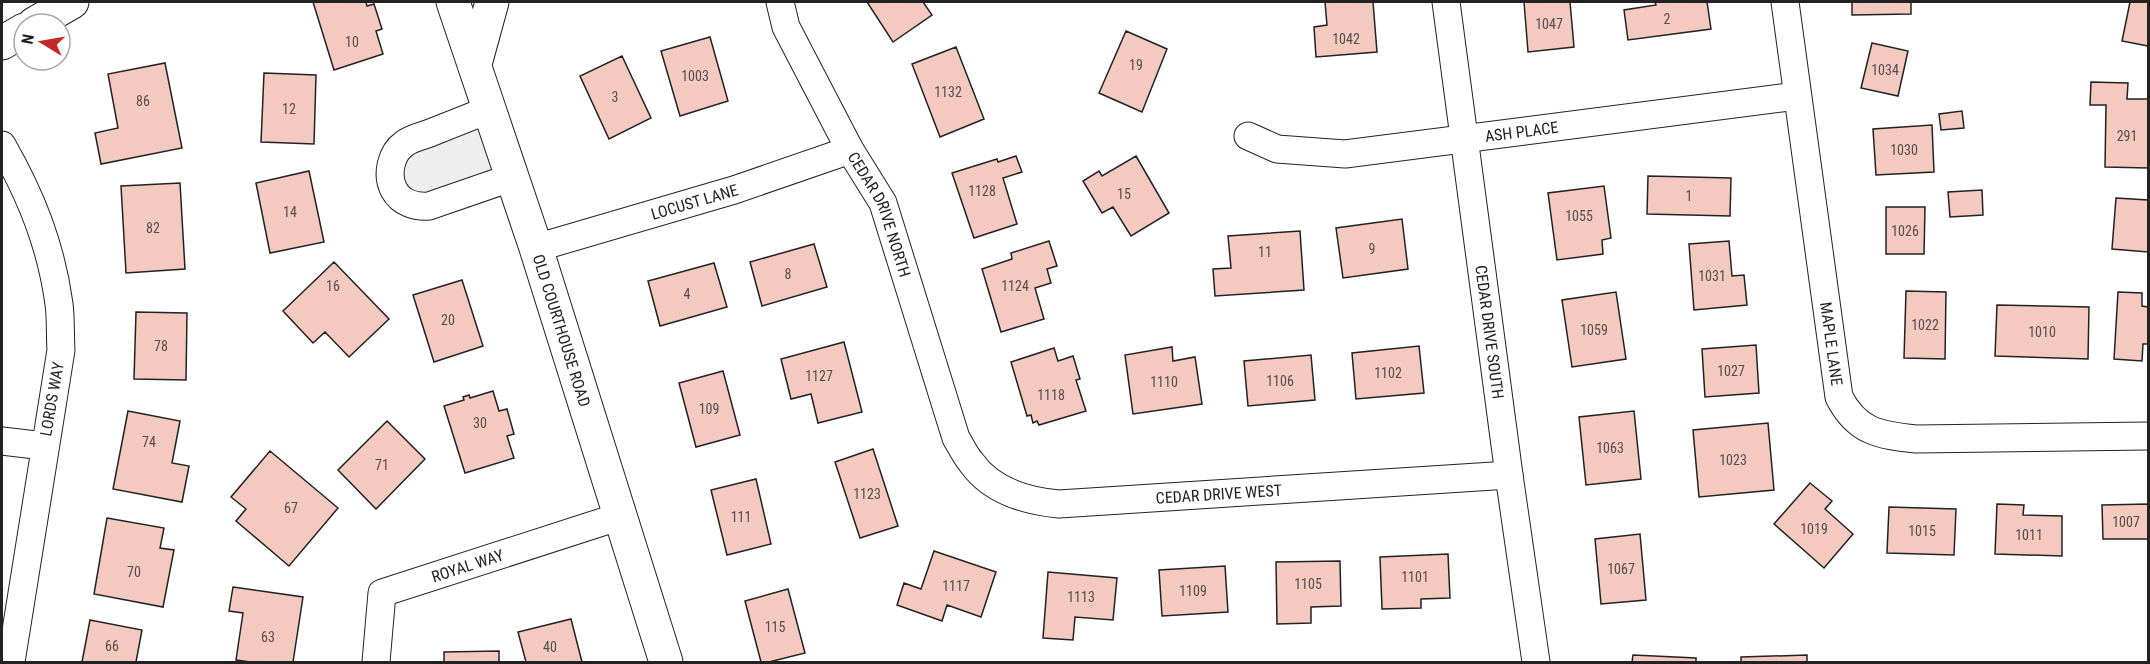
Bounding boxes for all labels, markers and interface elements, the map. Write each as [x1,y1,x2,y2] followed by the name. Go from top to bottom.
[1664,11,1671,27] house number: 2
[12,12,72,72] north arrow
[1535,16,1563,32] house number: 1047
[1332,31,1360,47] house number: 1042
[18,33,38,46] text: N
[345,34,359,50] house number: 10
[1129,57,1143,73] house number: 19
[1871,62,1899,78] house number: 1034
[681,68,709,84] house number: 1003
[934,84,962,100] house number: 1132
[612,89,618,105] house number: 3
[136,93,150,109] house number: 86
[282,101,296,117] house number: 12
[1484,117,1560,145] street label: ASH PLACE
[2117,128,2137,144] house number: 291
[1890,142,1918,158] house number: 1030
[844,148,915,279] street label: CEDAR DRIVE NORTH
[649,180,740,223] street label: LOCUST LANE
[968,183,996,199] house number: 1128
[1117,186,1131,202] house number: 15
[1686,188,1692,204] house number: 1
[283,204,297,220] house number: 14
[1565,208,1593,224] house number: 1055
[146,220,160,236] house number: 82
[1891,223,1919,239] house number: 1026
[1369,241,1375,257] house number: 9
[1258,244,1272,260] house number: 11
[529,252,595,409] street label: OLD COURTHOUSE ROAD
[1472,264,1508,400] street label: CEDAR DRIVE SOUTH
[785,266,792,282] house number: 8
[1698,268,1726,284] house number: 1031
[326,278,340,294] house number: 16
[1001,278,1029,294] house number: 1124
[684,286,691,302] house number: 4
[1817,301,1847,387] street label: MAPLE LANE
[441,312,455,328] house number: 20
[1911,317,1939,333] house number: 1022
[1580,322,1608,338] house number: 1059
[2028,324,2056,340] house number: 1010
[154,338,168,354] house number: 78
[36,360,68,438] street label: LORDS WAY
[1717,363,1745,379] house number: 1027
[1374,365,1402,381] house number: 1102
[805,368,833,384] house number: 1127
[1266,373,1294,389] house number: 1106
[1150,374,1178,390] house number: 1110
[1037,387,1065,403] house number: 1118
[699,401,719,417] house number: 109
[473,415,487,431] house number: 30
[142,434,156,450] house number: 74
[1596,440,1624,456] house number: 1063
[1719,452,1747,468] house number: 1023
[375,457,389,473] house number: 71
[1155,480,1282,507] street label: CEDAR DRIVE WEST
[853,486,881,502] house number: 1123
[284,500,298,516] house number: 67
[731,509,751,525] house number: 111
[2112,514,2140,530] house number: 1007
[1800,521,1828,537] house number: 1019
[1908,523,1936,539] house number: 1015
[2015,527,2043,543] house number: 1011
[429,545,506,586] street label: ROYAL WAY
[1607,561,1635,577] house number: 1067
[127,564,141,580] house number: 70
[1401,569,1429,585] house number: 1101
[1294,576,1322,592] house number: 1105
[942,578,970,594] house number: 1117
[1179,583,1207,599] house number: 1109
[1067,589,1095,605] house number: 1113
[765,619,785,635] house number: 115
[261,629,275,645] house number: 63
[105,638,119,654] house number: 66
[543,639,557,655] house number: 40

